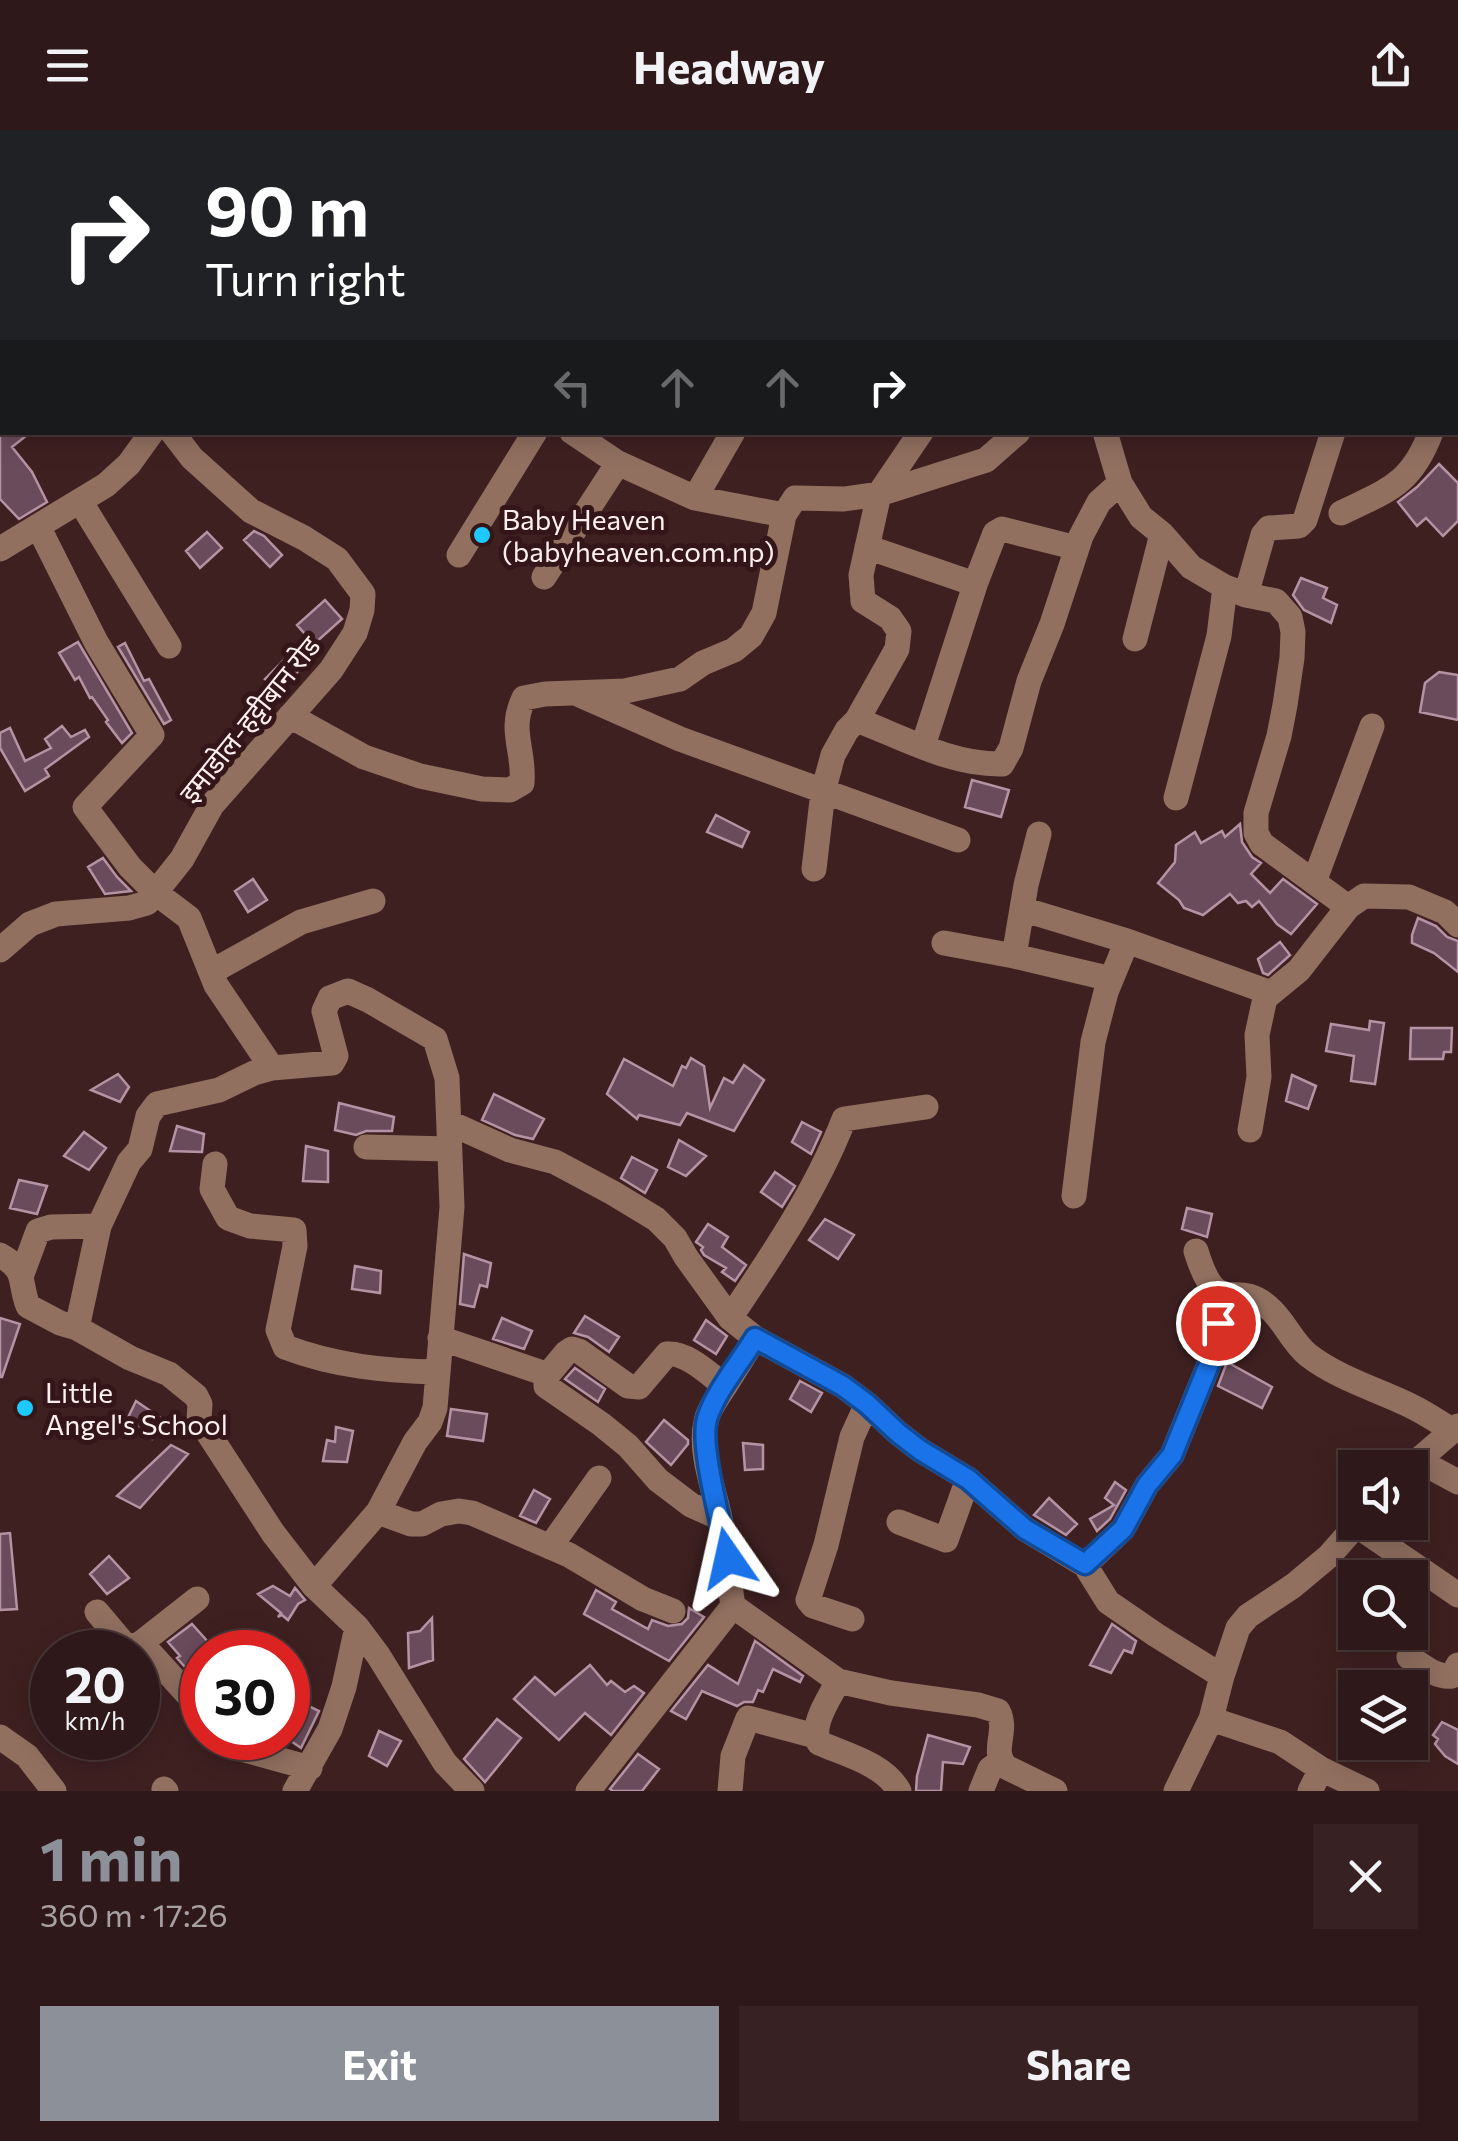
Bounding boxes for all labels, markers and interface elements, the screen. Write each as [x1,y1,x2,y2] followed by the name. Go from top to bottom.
[40,38,95,93] icon: menu
[633,38,825,93] text: Headway
[1363,38,1418,93] icon: share
[205,165,369,250] text: 90 m
[40,170,170,300] icon: right
[205,250,406,305] text: Turn right
[545,360,600,415] icon: left
[650,360,705,415] icon: ahead
[755,360,810,415] icon: ahead
[860,360,915,415] icon: right
[502,502,774,568] place label: Baby Heaven (babyheaven.com.np)
[471,524,493,546] marker: Baby Heaven (babyheaven.com.np)
[171,628,328,810] street label: इमाडोल-हट्टीबान रोड
[1176,1281,1261,1366] pin
[1191,1296,1246,1351] icon: arrive
[45,1375,228,1441] place label: Little Angel's School
[14,1397,36,1419] marker: Little Angel's School
[1338,1450,1428,1760] map controls
[1338,1450,1428,1540] button: sound
[676,1506,780,1610] position arrow
[1338,1560,1428,1650] button: search
[180,1630,310,1760] speed limit sign: 30
[64,1652,126,1713] text: 20
[1338,1670,1428,1760] button: layers
[65,1705,125,1735] text: km/h
[40,1820,182,1893] text: 1 min
[1313,1824,1418,1929] button: close
[40,1894,228,1934] text: 360 m · 17:26
[40,2006,719,2121] button: Exit
[739,2006,1418,2121] button: Share

